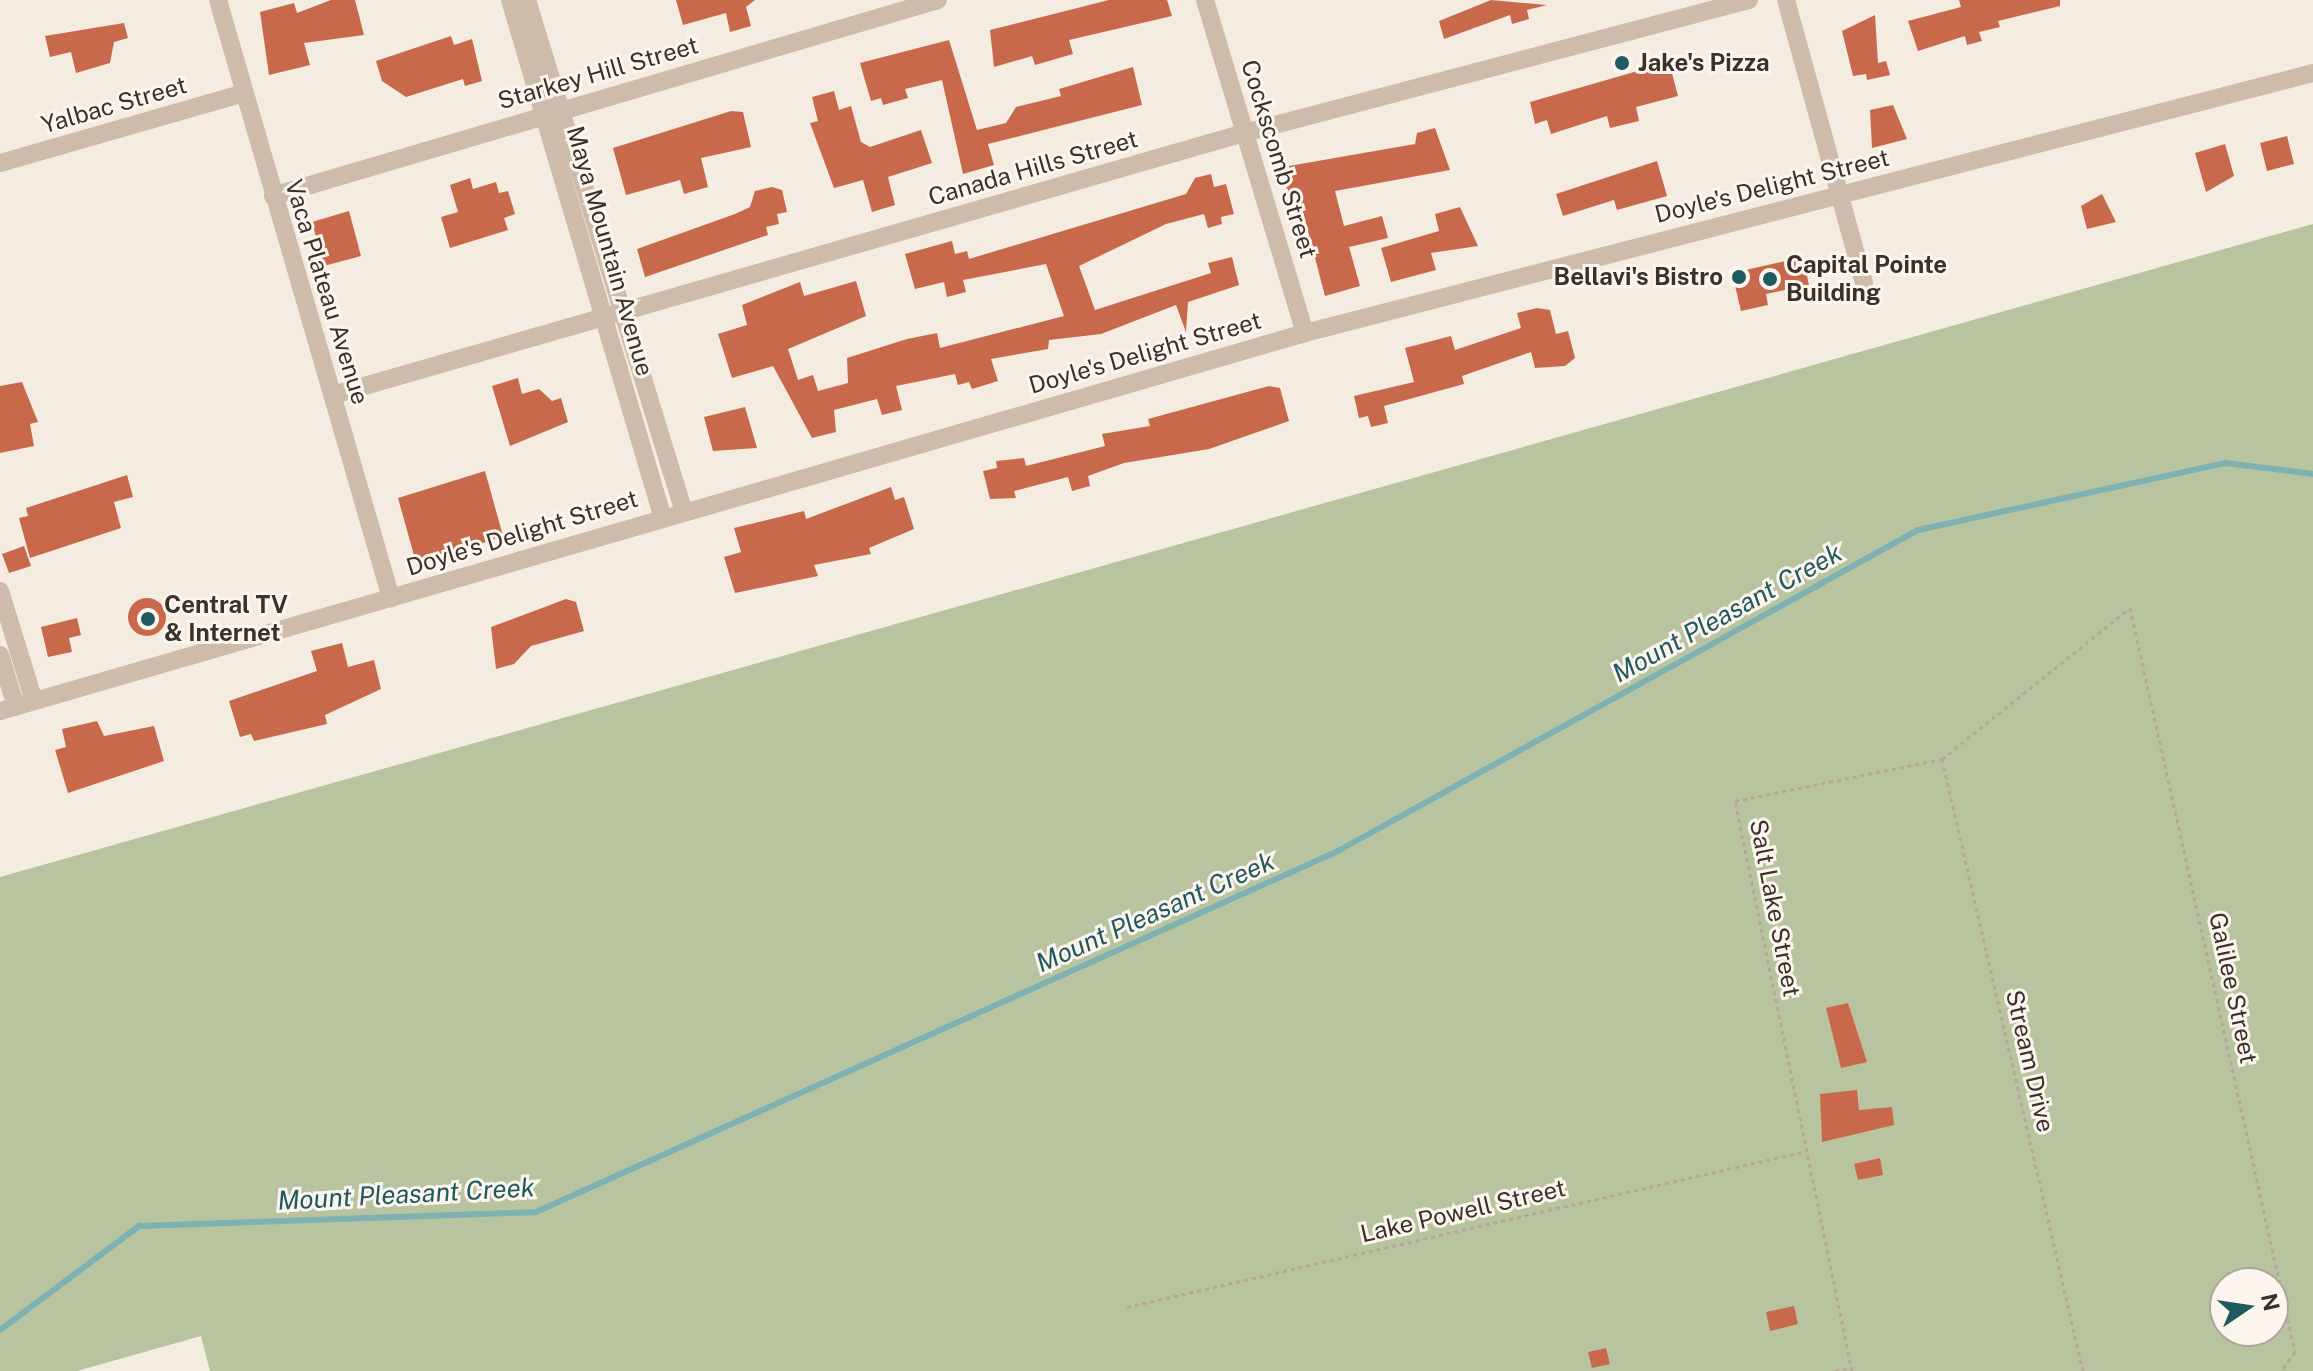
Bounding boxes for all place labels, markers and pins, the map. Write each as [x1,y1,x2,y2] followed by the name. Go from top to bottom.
[1638,49,1770,77] place label: Jake's Pizza
[1613,54,1631,72] marker: Jake's Pizza
[1786,251,1947,307] place label: Capital Pointe Building
[1553,263,1723,291] place label: Bellavi's Bistro
[1730,268,1748,286] marker: Bellavi's Bistro
[1761,270,1779,288] marker: Capital Pointe Building
[164,591,288,647] place label: Central TV & Internet
[139,610,157,628] marker: Central TV & Internet

